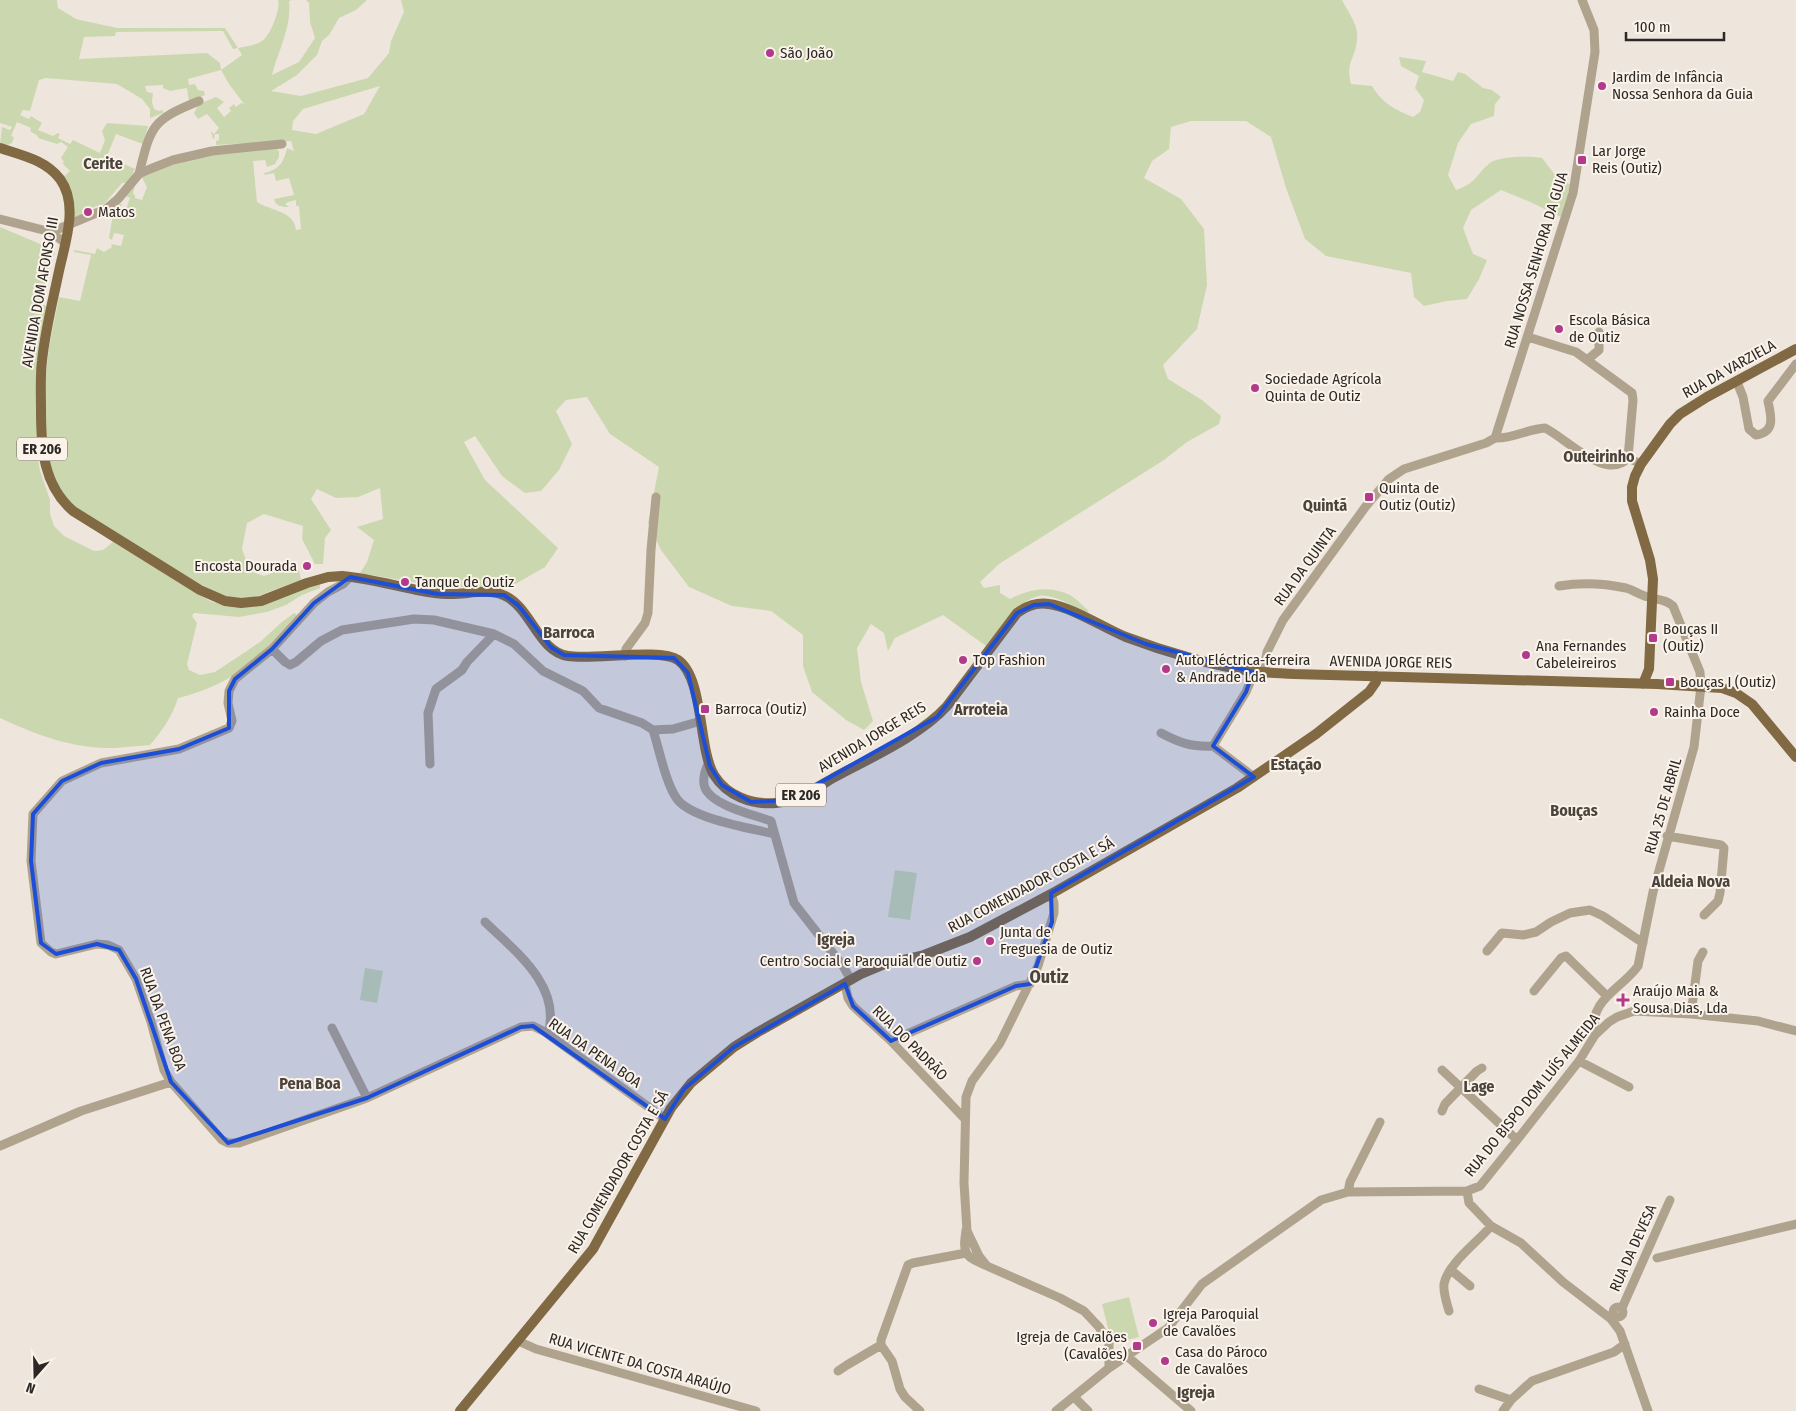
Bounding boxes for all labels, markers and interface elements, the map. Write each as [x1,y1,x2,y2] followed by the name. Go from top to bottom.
[1626,10,1724,42] scale bar
[1634,18,1671,36] text: 100 m
[780,44,833,62] place label: São João
[764,47,776,59] marker: São João
[1612,68,1753,103] place label: Jardim de Infância Nossa Senhora da Guia
[1596,80,1608,92] marker: Jardim de Infância Nossa Senhora da Guia
[1592,142,1662,177] place label: Lar Jorge Reis (Outiz)
[83,154,123,173] district label: Cerite
[1576,154,1588,166] marker: Lar Jorge Reis (Outiz)
[1501,169,1571,350] street label: RUA NOSSA SENHORA DA GUIA
[98,203,135,221] place label: Matos
[82,206,94,218] marker: Matos
[18,215,62,369] street label: AVENIDA DOM AFONSO III
[1569,311,1650,346] place label: Escola Básica de Outiz
[1553,323,1565,335] marker: Escola Básica de Outiz
[1679,336,1779,402] street label: RUA DA VARZIELA
[1265,370,1382,405] place label: Sociedade Agrícola Quinta de Outiz
[1249,382,1261,394] marker: Sociedade Agrícola Quinta de Outiz
[17,438,67,460] road number: ER 206
[1563,447,1635,466] district label: Outeirinho
[1379,479,1455,514] place label: Quinta de Outiz (Outiz)
[1363,491,1375,503] marker: Quinta de Outiz (Outiz)
[1303,496,1347,515] district label: Quintã
[1270,523,1340,609] street label: RUA DA QUINTA
[194,557,297,575] place label: Encosta Dourada
[301,560,313,572] marker: Encosta Dourada
[415,573,514,591] place label: Tanque de Outiz
[399,576,411,588] marker: Tanque de Outiz
[1663,620,1718,655] place label: Bouças II (Outiz)
[543,623,595,642] district label: Barroca
[1647,632,1659,644] marker: Bouças II (Outiz)
[1536,637,1626,672] place label: Ana Fernandes Cabeleireiros
[1520,649,1532,661] marker: Ana Fernandes Cabeleireiros
[973,651,1045,669] place label: Top Fashion
[1176,651,1310,686] place label: Auto Eléctrica-ferreira & Andrade Lda
[1330,652,1452,672] street label: AVENIDA JORGE REIS
[957,654,969,666] marker: Top Fashion
[1160,663,1172,675] marker: Auto Eléctrica-ferreira & Andrade Lda
[1680,673,1776,691] place label: Bouças I (Outiz)
[1664,676,1676,688] marker: Bouças I (Outiz)
[815,698,929,776] street label: AVENIDA JORGE REIS
[715,700,806,718] place label: Barroca (Outiz)
[953,700,1008,719] district label: Arroteia
[699,703,711,715] marker: Barroca (Outiz)
[1664,703,1740,721] place label: Rainha Doce
[1648,706,1660,718] marker: Rainha Doce
[1270,755,1322,775] district label: Estação
[1641,755,1685,856] street label: RUA 25 DE ABRIL
[776,784,826,806] road number: ER 206
[1550,801,1598,821] district label: Bouças
[945,834,1117,936] street label: RUA COMENDADOR COSTA E SÁ
[1651,872,1730,891] district label: Aldeia Nova
[1000,923,1112,958] place label: Junta de Freguesia de Outiz
[817,930,855,949] district label: Igreja
[984,935,996,947] marker: Junta de Freguesia de Outiz
[760,952,967,970] place label: Centro Social e Paroquial de Outiz
[971,955,983,967] marker: Centro Social e Paroquial de Outiz
[136,965,190,1073] street label: RUA DA PENA BOA
[1029,966,1069,988] district label: Outiz
[1633,982,1728,1017] place label: Araújo Maia & Sousa Dias, Lda
[1617,994,1629,1006] marker: Araújo Maia & Sousa Dias, Lda
[869,1002,951,1084] street label: RUA DO PADRÃO
[1461,1010,1604,1180] street label: RUA DO BISPO DOM LUÍS ALMEIDA
[545,1014,645,1092] street label: RUA DA PENA BOA
[279,1074,341,1093] district label: Pena Boa
[1464,1077,1494,1096] district label: Lage
[564,1087,672,1257] street label: RUA COMENDADOR COSTA E SÁ
[1606,1201,1660,1294] street label: RUA DA DEVESA
[1163,1305,1259,1340] place label: Igreja Paroquial de Cavalões
[1147,1317,1159,1329] marker: Igreja Paroquial de Cavalões
[1016,1328,1127,1363] place label: Igreja de Cavalões (Cavalões)
[547,1329,733,1399] street label: RUA VICENTE DA COSTA ARAÚJO
[1131,1340,1143,1352] marker: Igreja de Cavalões (Cavalões)
[1175,1343,1268,1378] place label: Casa do Pároco de Cavalões
[10,1351,60,1401] north arrow
[1159,1355,1171,1367] marker: Casa do Pároco de Cavalões
[24,1378,38,1397] text: N
[1177,1383,1215,1402] district label: Igreja

